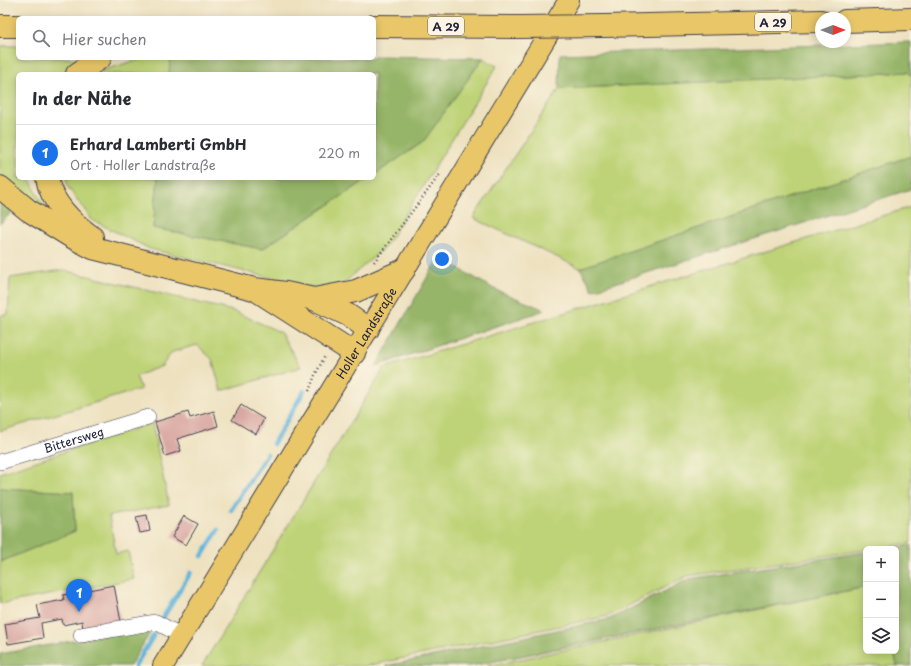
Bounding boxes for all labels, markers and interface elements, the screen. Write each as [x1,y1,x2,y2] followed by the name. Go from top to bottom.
[815,12,851,48] north arrow
[755,13,791,31] road number: A 29
[16,16,376,60] search box
[428,17,464,35] road number: A 29
[30,27,52,49] icon: search
[62,27,147,50] text: Hier suchen
[32,85,131,111] text: In der Nähe
[70,132,247,155] text: Erhard Lamberti GmbH
[42,143,48,162] text: 1
[318,143,360,162] text: 220 m
[70,155,216,174] text: Ort · Holler Landstraße
[432,249,452,269] your location
[331,284,401,382] street label: Holler Landstraße
[42,422,106,457] street label: Bittersweg
[863,546,899,654] map controls
[863,546,899,582] button: +
[66,579,92,612] pin: 1
[863,582,899,618] button: −
[863,618,899,654] button: layers

